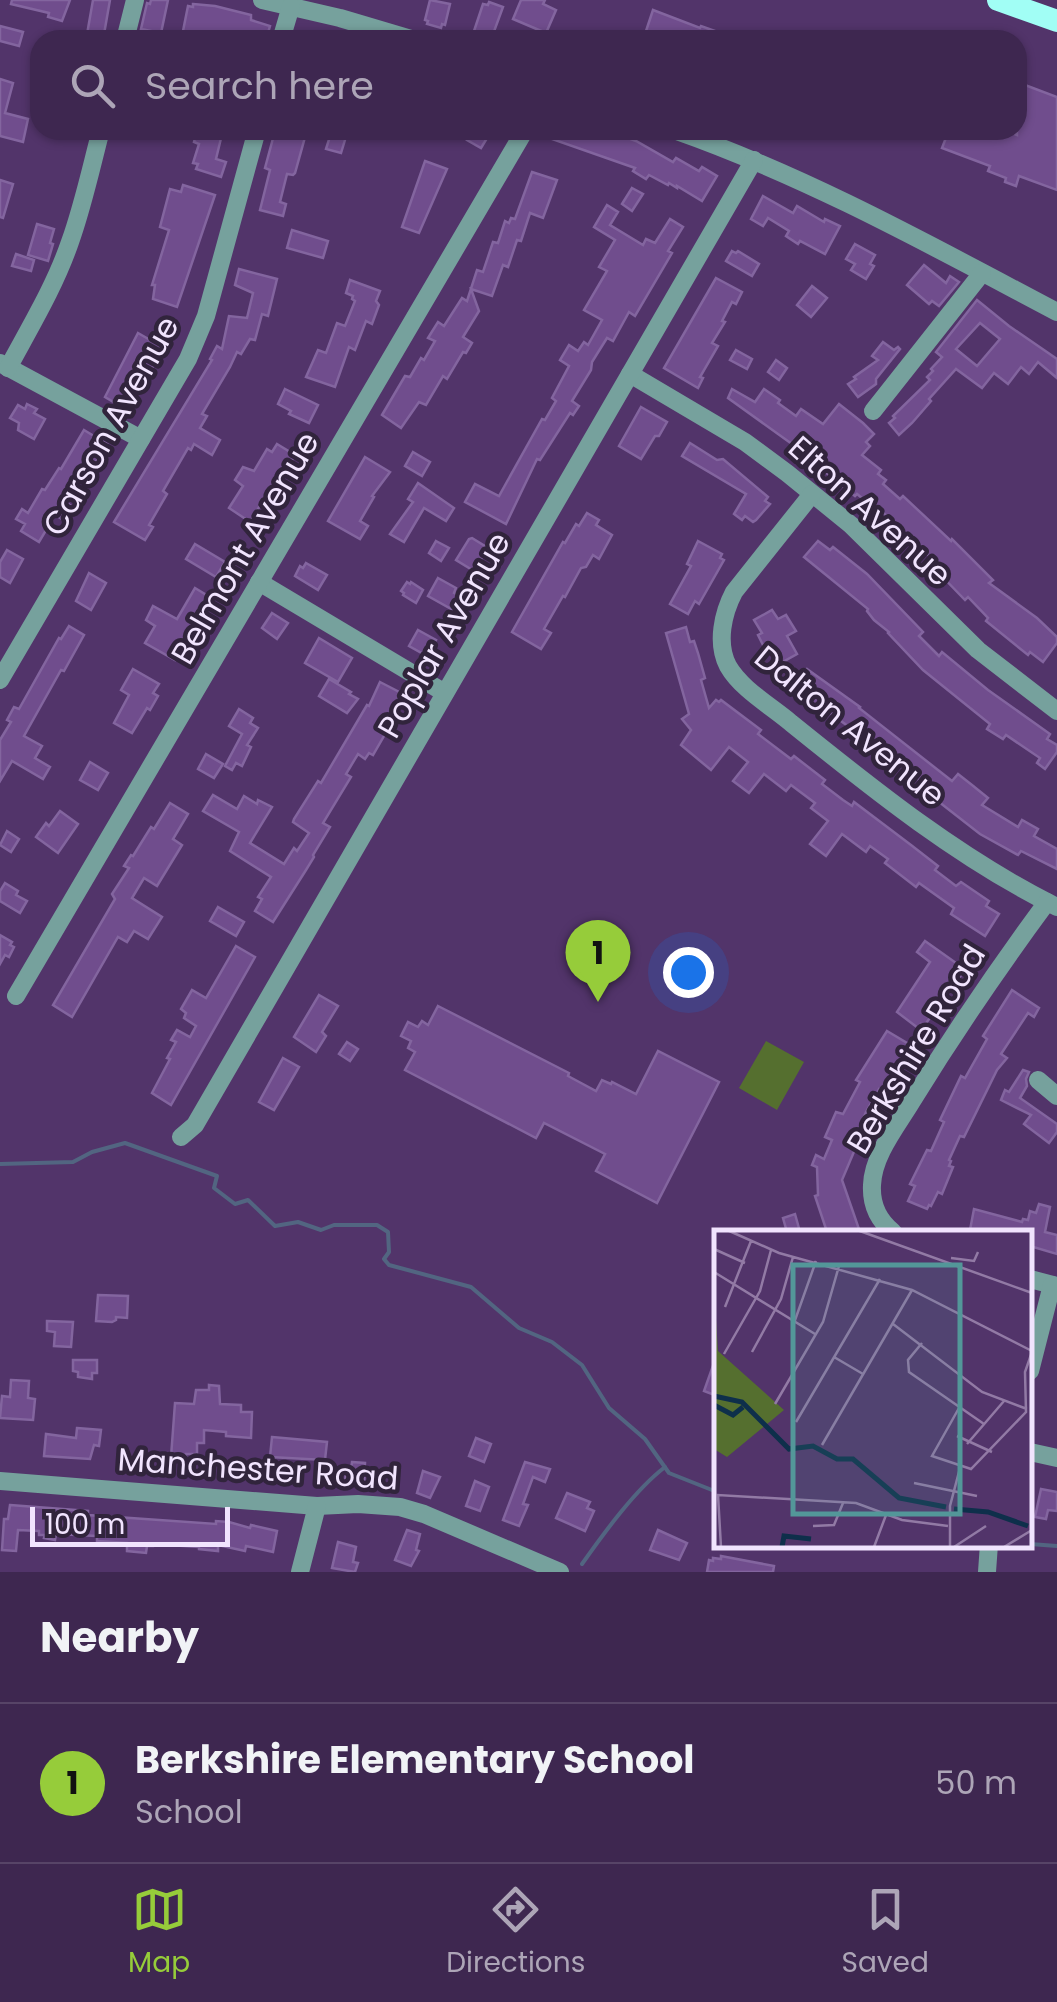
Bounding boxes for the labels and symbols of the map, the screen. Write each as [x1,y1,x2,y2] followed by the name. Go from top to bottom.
[32,308,190,544] street label: Carson Avenue
[160,423,329,672] street label: Belmont Avenue
[779,425,962,596] street label: Elton Avenue
[366,524,521,746] street label: Poplar Avenue
[745,635,955,817] street label: Dalton Avenue
[566,920,630,1002] pin: 1
[835,936,996,1162] street label: Berkshire Road
[663,947,714,998] your location
[714,1230,1032,1547] inset map
[116,1436,400,1501] street label: Manchester Road
[30,1502,230,1546] scale bar

